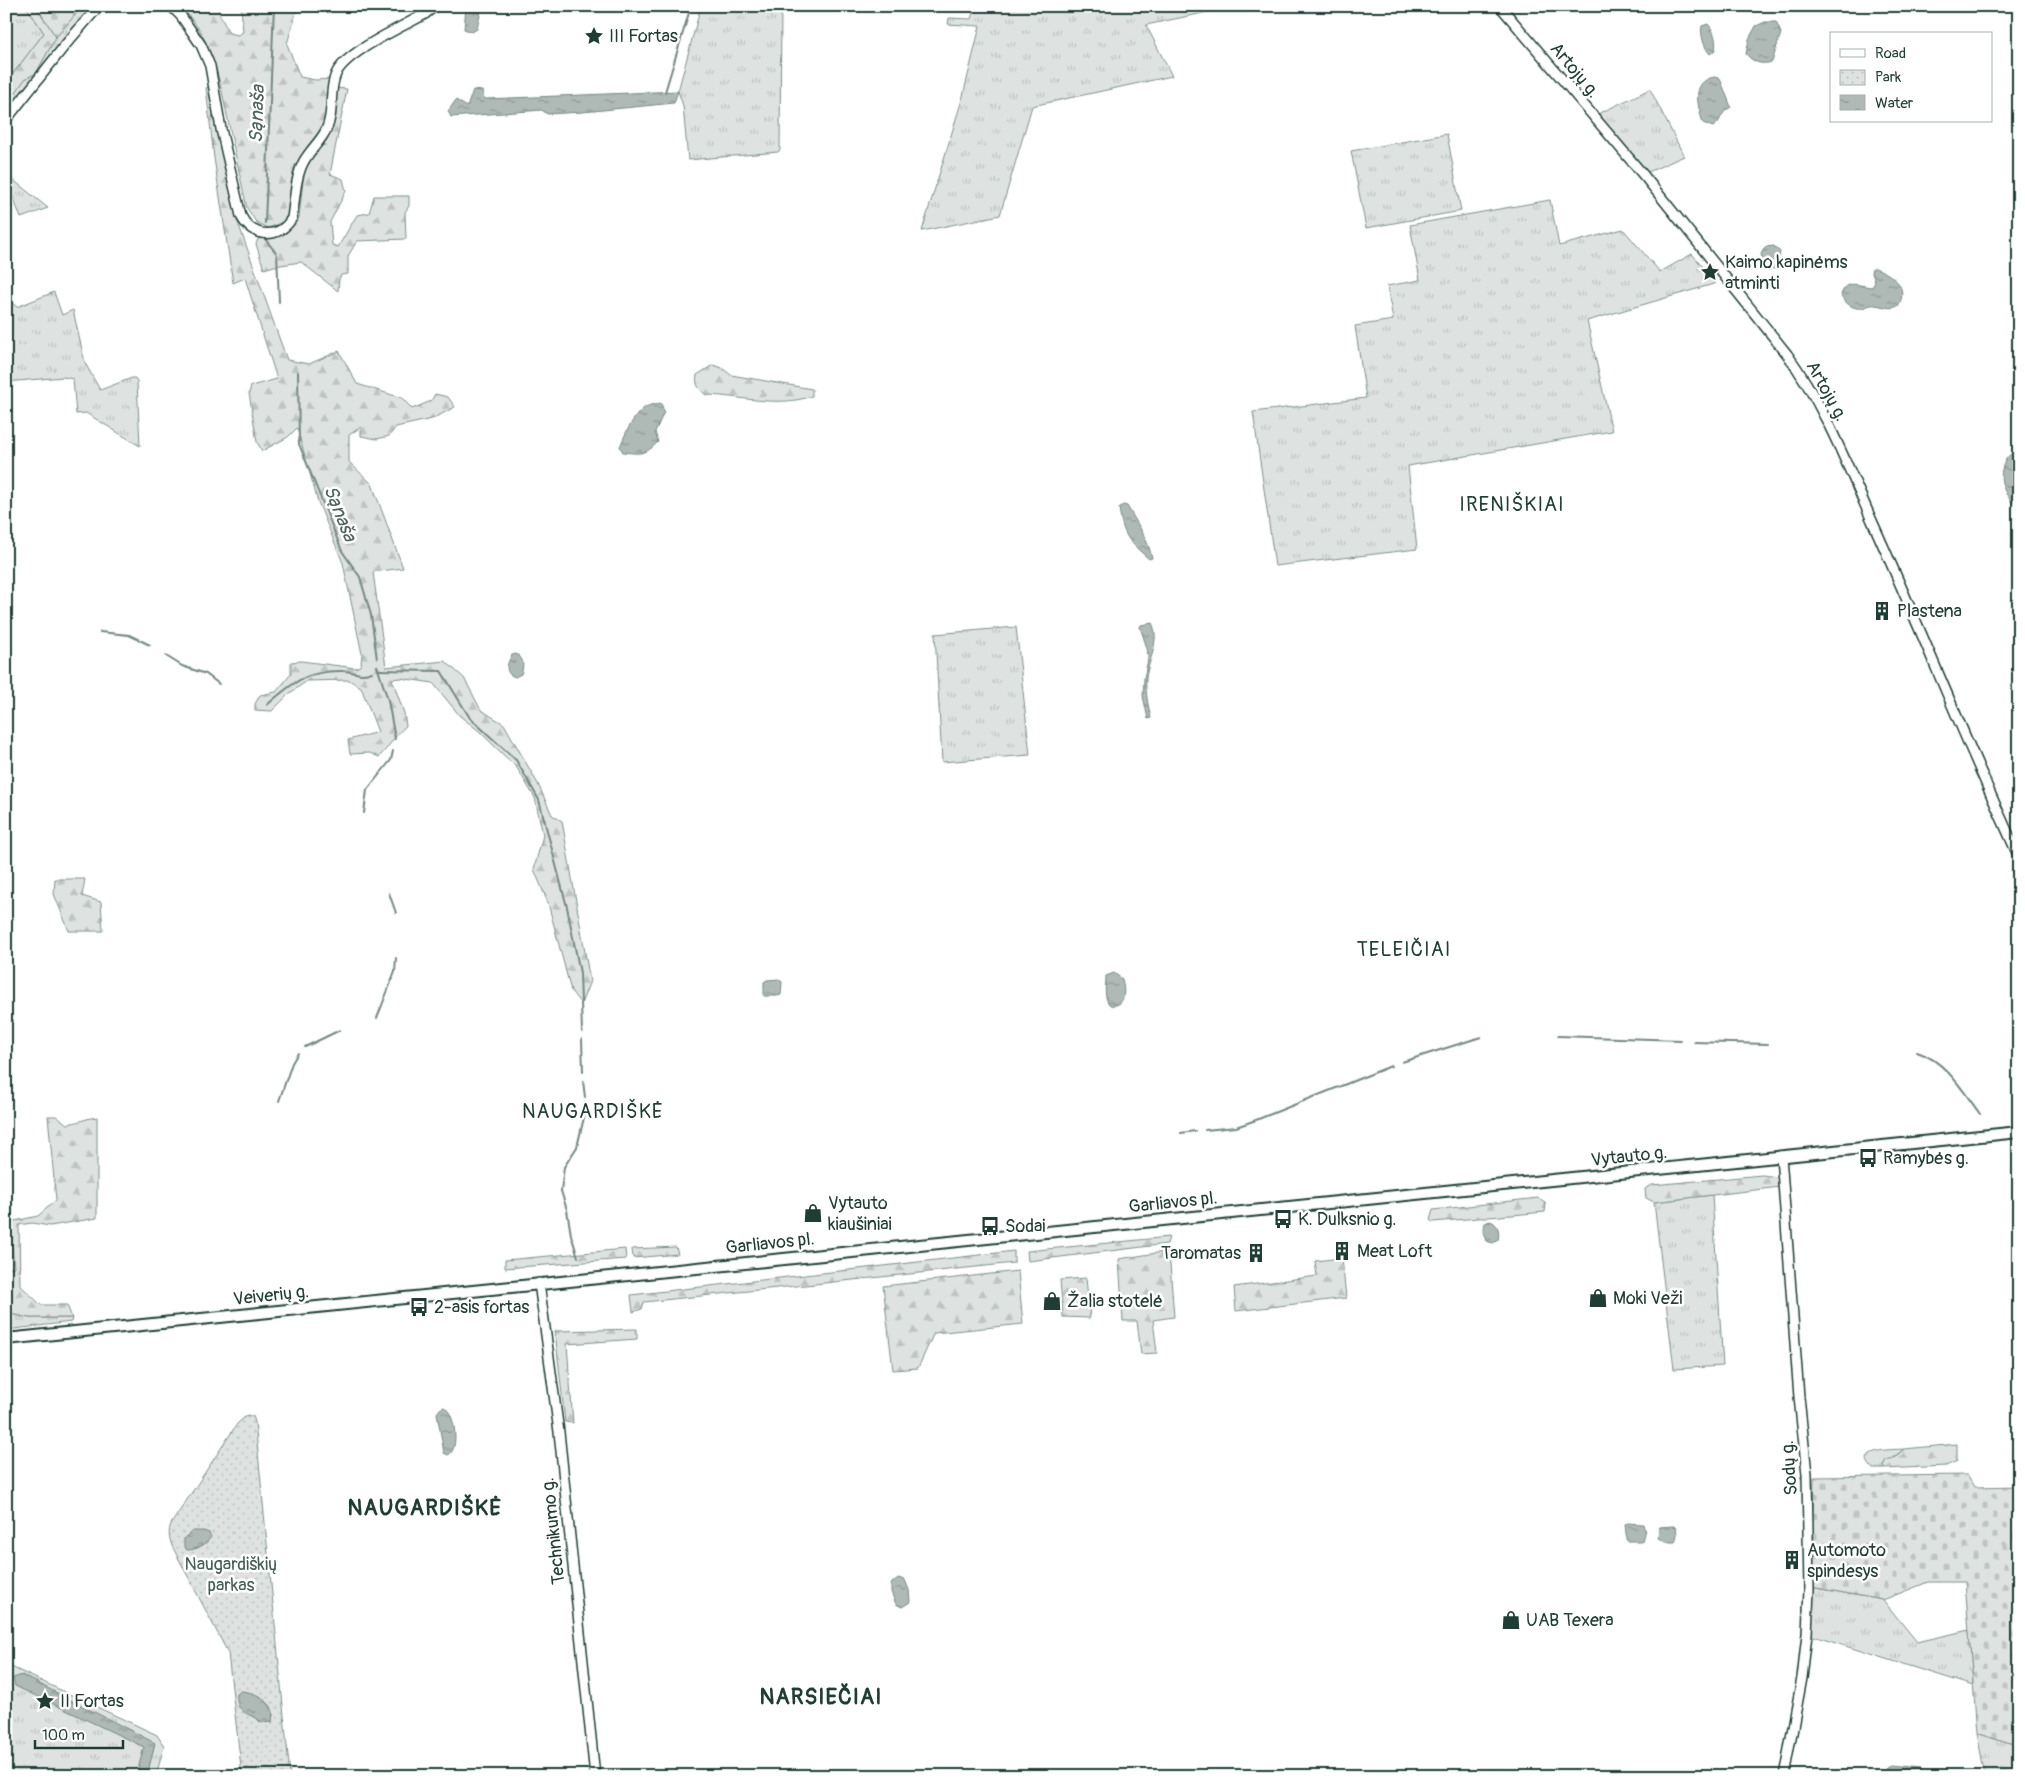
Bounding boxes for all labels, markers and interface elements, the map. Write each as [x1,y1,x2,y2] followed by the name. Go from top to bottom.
[583,25,605,47] place icon: III Fortas
[609,25,678,48] place label: III Fortas
[1830,32,1992,122] legend
[1545,38,1604,103] street label: Artojų g.
[1875,44,1906,63] text: Road
[1875,68,1902,87] text: Park
[244,84,270,143] water label: Sąnaša
[1875,94,1914,113] text: Water
[1725,251,1848,295] place label: Kaimo kapinėms atminti
[1699,261,1721,283] place icon: Kaimo kapinėms atminti
[1801,357,1852,425] street label: Artojų g.
[318,482,362,546] water label: Sąnaša
[1459,491,1565,517] district label: IRENIŠKIAI
[1871,600,1893,622] building icon: Plastena
[1897,600,1962,623] place label: Plastena
[1357,937,1451,962] district label: TELEIČIAI
[522,1098,664,1124] district label: NAUGARDIŠKĖ
[1590,1141,1668,1172] street label: Vytauto g.
[1857,1147,1879,1169] bus stop icon: Ramybės g.
[1883,1147,1969,1170] place label: Ramybės g.
[1128,1186,1219,1219] street label: Garliavos pl.
[828,1192,892,1236] place label: Vytauto kiaušiniai
[802,1202,824,1224] shop icon: Vytauto kiaušiniai
[1272,1208,1294,1230] bus stop icon: K. Dulksnio g.
[1298,1208,1397,1231] place label: K. Dulksnio g.
[979,1215,1001,1237] bus stop icon: Sodai
[1005,1215,1046,1238] place label: Sodai
[725,1227,816,1260] street label: Garliavos pl.
[1331,1240,1353,1262] building icon: Meat Loft
[1357,1240,1433,1263] place label: Meat Loft
[1161,1242,1241,1265] place label: Taromatas
[1245,1242,1267,1264] building icon: Taromatas
[232,1280,310,1311] street label: Veiverių g.
[1587,1287,1609,1309] shop icon: Moki Veži
[1613,1287,1682,1310] place label: Moki Veži
[1041,1290,1063,1312] shop icon: Žalia stotelė
[1067,1290,1163,1313] place label: Žalia stotelė
[408,1296,430,1318] bus stop icon: 2-asis fortas
[434,1296,529,1319] place label: 2-asis fortas
[1776,1440,1803,1496] street label: Sodų g.
[536,1476,571,1586] street label: Technikumo g.
[348,1494,502,1522] district label: NAUGARDIŠKĖ
[1807,1539,1886,1583] place label: Automoto spindesys
[1781,1549,1803,1571] building icon: Automoto spindesys
[185,1553,277,1597] park label: Naugardiškių parkas
[1500,1609,1522,1631] shop icon: UAB Texera
[1526,1609,1614,1632] place label: UAB Texera
[760,1683,882,1711] district label: NARSIEČIAI
[34,1690,56,1712] place icon: II Fortas
[60,1690,124,1713] place label: II Fortas
[35,1717,122,1749] scale bar
[42,1726,85,1745] text: 100 m

